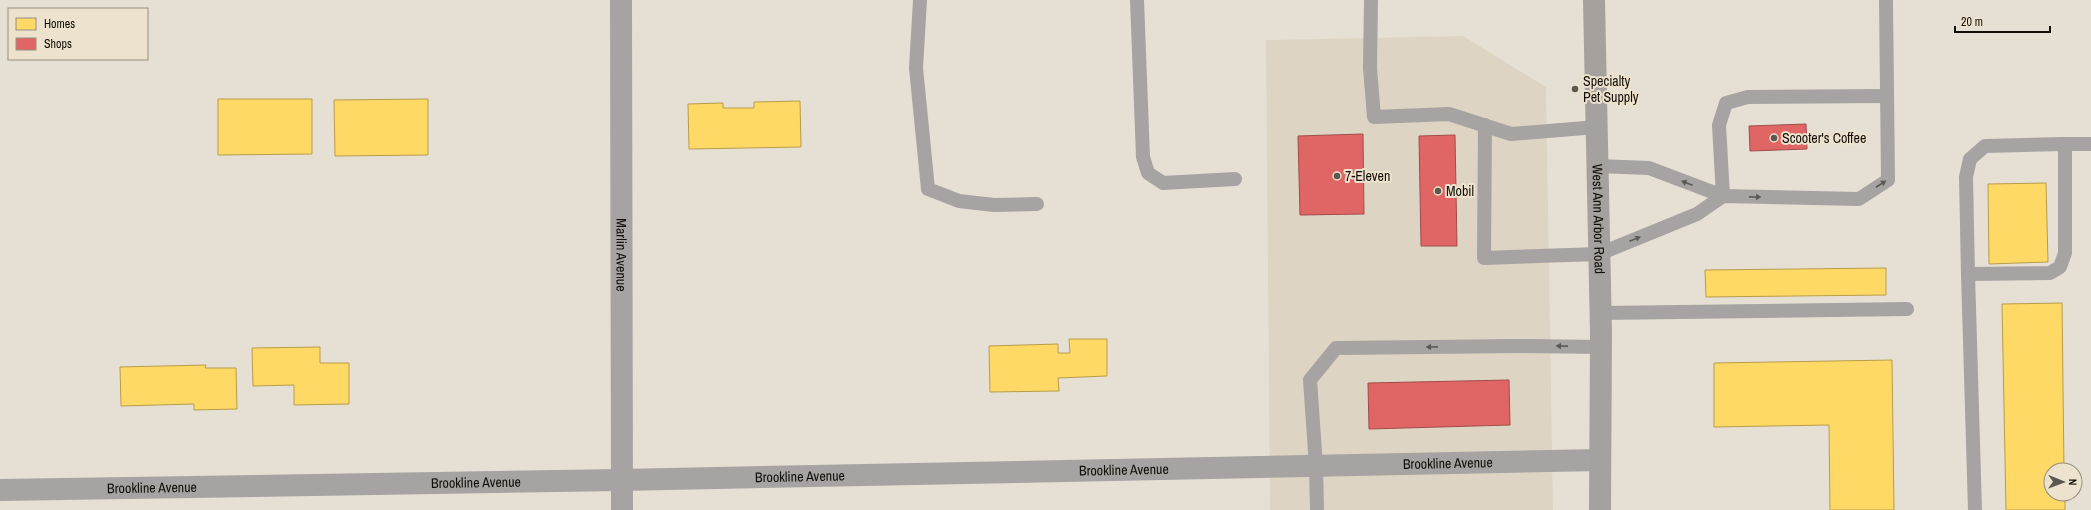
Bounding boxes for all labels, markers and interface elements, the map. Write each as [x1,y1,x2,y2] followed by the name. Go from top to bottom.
[8,8,148,60] legend
[1955,8,2050,34] scale bar
[1961,14,1983,30] text: 20 m
[44,16,75,32] text: Homes
[44,36,72,52] text: Shops
[1583,72,1639,106] place label: Specialty Pet Supply
[1570,84,1580,94] marker: Specialty Pet Supply
[1782,129,1866,147] place label: Scooter's Coffee
[1769,133,1779,143] marker: Scooter's Coffee
[1588,164,1609,274] street label: West Ann Arbor Road
[1345,167,1390,185] place label: 7-Eleven
[1332,171,1342,181] marker: 7-Eleven
[1680,179,1692,185] one-way arrow
[1876,180,1886,188] one-way arrow
[1446,182,1474,200] place label: Mobil
[1433,186,1443,196] marker: Mobil
[1749,194,1762,200] one-way arrow
[612,218,631,292] street label: Marlin Avenue
[1630,236,1641,242] one-way arrow
[1556,343,1568,350] one-way arrow
[1425,344,1438,350] one-way arrow
[1403,453,1493,473] street label: Brookline Avenue
[1079,460,1169,480] street label: Brookline Avenue
[2043,462,2083,502] north arrow
[755,466,845,486] street label: Brookline Avenue
[431,473,521,492] street label: Brookline Avenue
[107,478,197,497] street label: Brookline Avenue
[2066,479,2080,486] text: N

